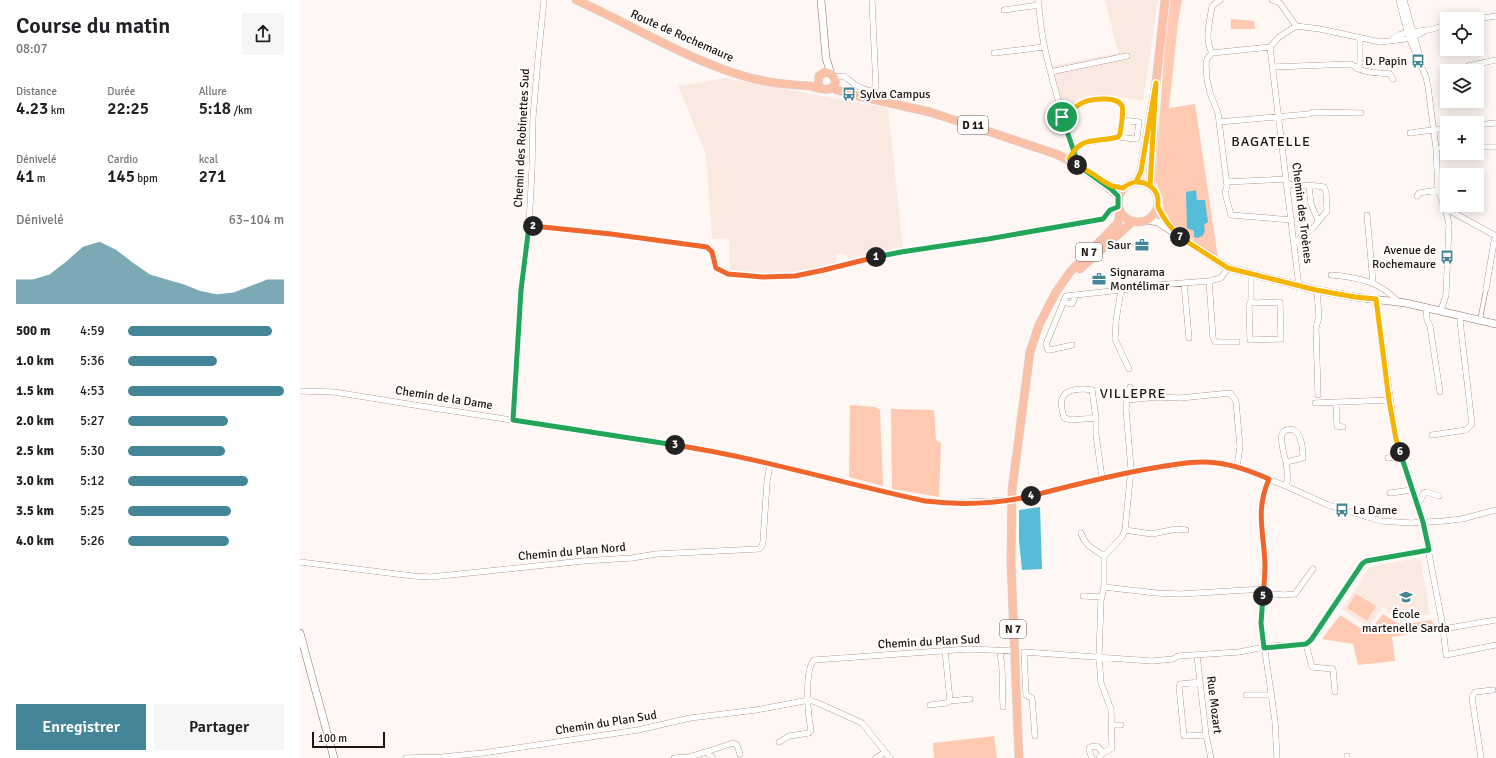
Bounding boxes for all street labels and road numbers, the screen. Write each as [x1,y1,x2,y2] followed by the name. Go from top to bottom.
[628,6,736,66] street label: Route de Rochemaure
[511,68,533,208] street label: Chemin des Robinettes Sud
[958,116,988,134] road number: D 11
[1288,162,1316,264] street label: Chemin des Troènes
[1076,243,1102,261] road number: N 7
[394,383,494,413] street label: Chemin de la Dame
[518,540,626,564] street label: Chemin du Plan Nord
[1000,620,1026,638] road number: N 7
[877,632,981,652] street label: Chemin du Plan Sud
[1203,675,1225,735] street label: Rue Mozart
[554,708,658,738] street label: Chemin du Plan Sud

